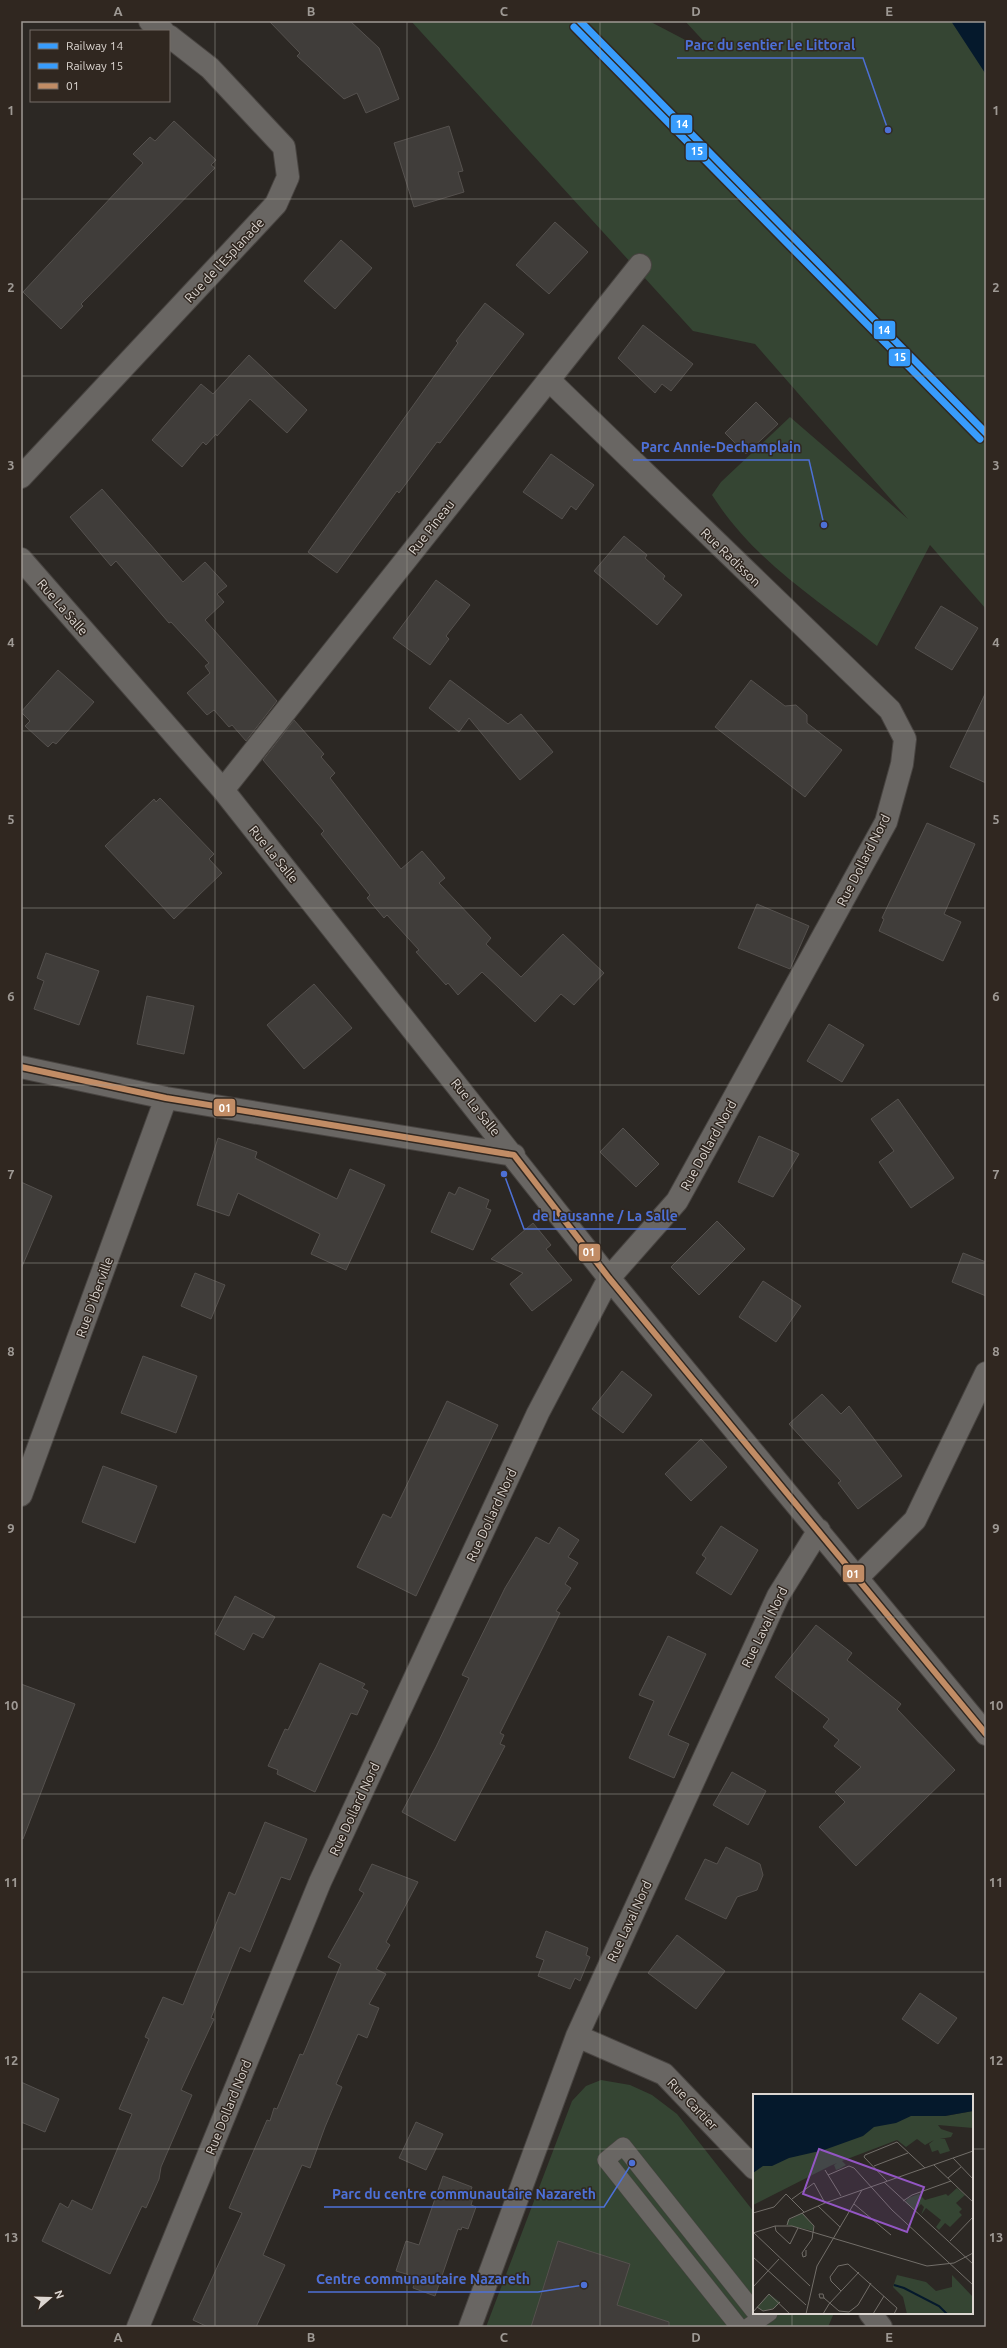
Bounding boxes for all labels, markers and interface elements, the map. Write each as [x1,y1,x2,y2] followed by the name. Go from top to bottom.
[113,4,123,18] text: A
[307,4,316,18] text: B
[500,4,509,18] text: C
[691,4,701,18] text: D
[885,4,893,18] text: E
[30,30,170,102] legend
[677,32,863,58] callout: Parc du sentier Le Littoral
[685,37,855,53] text: Parc du sentier Le Littoral
[66,39,123,52] text: Railway 14
[66,59,123,72] text: Railway 15
[66,79,80,92] text: 01
[7,103,15,117] text: 1
[992,103,1000,117] text: 1
[670,114,693,134] line badge: 14
[676,118,688,130] text: 14
[685,142,708,161] line badge: 15
[691,145,703,157] text: 15
[182,215,266,305] street label: Rue de l'Esplanade
[7,280,15,294] text: 2
[992,280,1000,294] text: 2
[873,320,896,340] line badge: 14
[878,324,890,336] text: 14
[888,348,911,367] line badge: 15
[894,351,906,363] text: 15
[633,434,809,460] callout: Parc Annie-Dechamplain
[641,439,801,455] text: Parc Annie-Dechamplain
[7,458,15,472] text: 3
[992,458,1000,472] text: 3
[405,497,457,557] street label: Rue Pineau
[698,525,764,589] street label: Rue Radisson
[35,576,91,638] street label: Rue La Salle
[7,635,15,649] text: 4
[992,635,1000,649] text: 4
[7,812,15,826] text: 5
[834,812,892,908] street label: Rue Dollard Nord
[992,812,1000,826] text: 5
[247,823,301,885] street label: Rue La Salle
[7,989,15,1003] text: 6
[992,989,1000,1003] text: 6
[449,1076,503,1138] street label: Rue La Salle
[677,1097,739,1193] street label: Rue Dollard Nord
[213,1098,236,1117] line badge: 01
[219,1102,231,1114] text: 01
[7,1167,15,1181] text: 7
[992,1167,1000,1181] text: 7
[524,1203,686,1229] callout: de Lausanne / La Salle
[532,1208,678,1224] text: de Lausanne / La Salle
[578,1243,601,1262] line badge: 01
[583,1246,595,1258] text: 01
[73,1255,115,1339] street label: Rue D'Iberville
[7,1344,15,1358] text: 8
[992,1344,1000,1358] text: 8
[463,1466,519,1564] street label: Rue Dollard Nord
[7,1521,15,1535] text: 9
[992,1521,1000,1535] text: 9
[842,1564,865,1583] line badge: 01
[847,1568,859,1580] text: 01
[738,1584,790,1670] street label: Rue Laval Nord
[4,1698,18,1712] text: 10
[989,1698,1003,1712] text: 10
[326,1760,382,1858] street label: Rue Dollard Nord
[4,1875,18,1889] text: 11
[989,1875,1003,1889] text: 11
[604,1878,654,1964] street label: Rue Laval Nord
[4,2053,18,2067] text: 12
[989,2053,1003,2067] text: 12
[203,2058,253,2156] street label: Rue Dollard Nord
[665,2076,721,2133] street label: Rue Cartier
[753,2094,973,2314] inset map
[324,2181,604,2207] callout: Parc du centre communautaire Nazareth
[332,2186,596,2202] text: Parc du centre communautaire Nazareth
[4,2230,18,2244] text: 13
[989,2230,1003,2244] text: 13
[308,2266,538,2292] callout: Centre communautaire Nazareth
[316,2271,530,2287] text: Centre communautaire Nazareth
[30,2278,70,2318] north arrow
[52,2289,66,2300] text: N
[113,2330,123,2344] text: A
[307,2330,316,2344] text: B
[500,2330,509,2344] text: C
[691,2330,701,2344] text: D
[885,2330,893,2344] text: E

